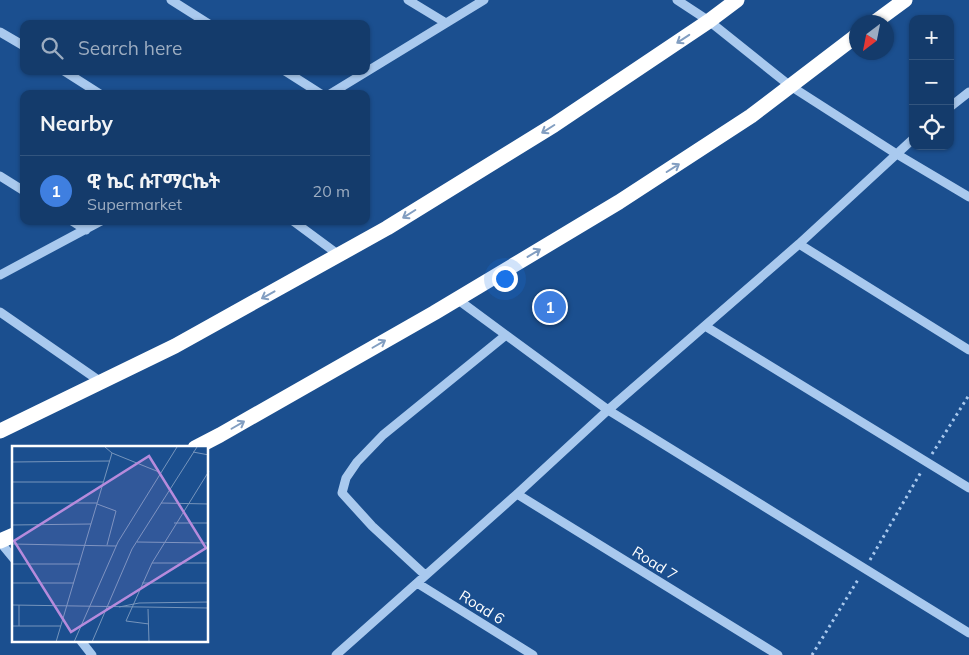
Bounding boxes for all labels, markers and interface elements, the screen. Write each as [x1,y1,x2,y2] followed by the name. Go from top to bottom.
[849,15,894,60] north arrow
[909,15,954,150] map controls
[909,15,954,60] button: +
[20,20,370,75] search box
[676,33,690,44] one-way arrow
[38,34,66,62] icon: search
[78,36,182,60] text: Search here
[909,60,954,105] button: −
[909,105,954,150] button: locate
[40,110,113,136] text: Nearby
[541,124,555,134] one-way arrow
[665,162,679,172] one-way arrow
[87,169,220,193] text: ዊ ኬር ሱፐማርኬት
[51,181,61,201] text: 1
[313,181,350,201] text: 20 m
[87,194,182,214] text: Supermarket
[403,209,417,219] one-way arrow
[527,247,541,257] one-way arrow
[492,266,518,292] your location
[534,288,566,326] pin: 1
[261,290,276,300] one-way arrow
[372,339,386,349] one-way arrow
[230,420,245,429] one-way arrow
[12,446,209,642] inset map
[629,542,681,584] street label: Road 7
[456,586,508,628] street label: Road 6

